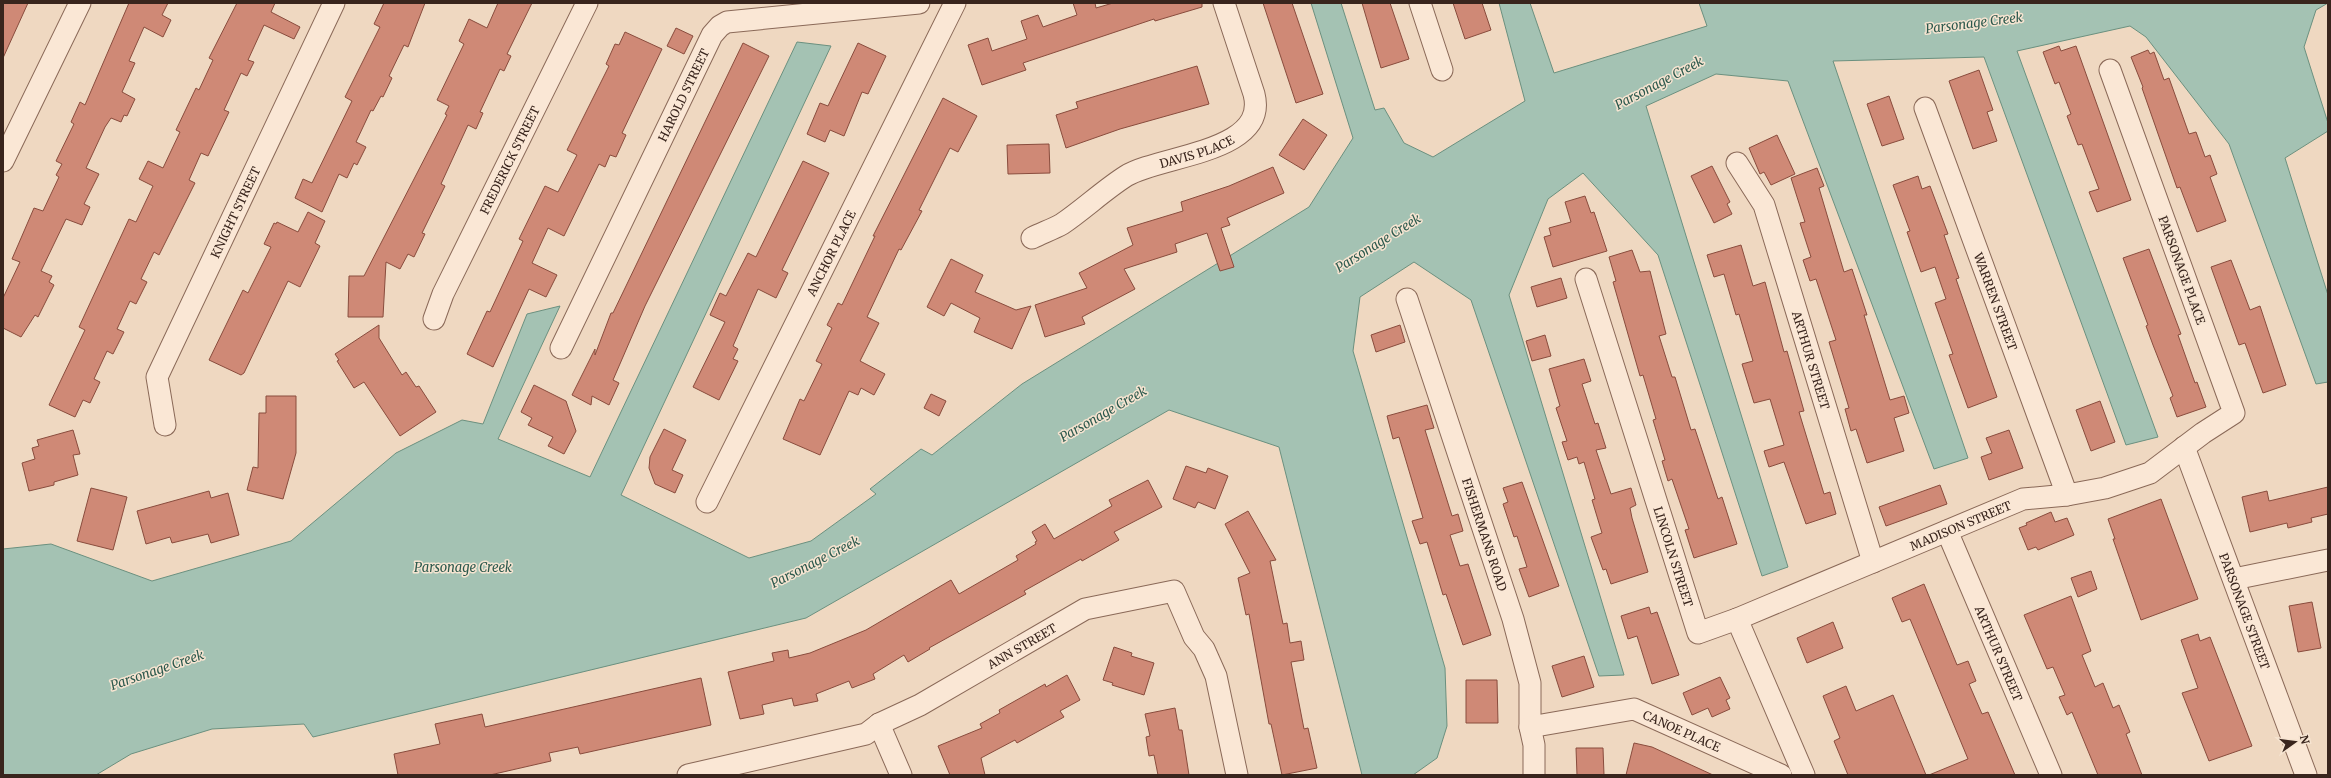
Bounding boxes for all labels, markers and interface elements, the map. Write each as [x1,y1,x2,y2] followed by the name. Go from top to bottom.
[1924,9,2024,37] water label: Parsonage Creek
[654,45,712,144] street label: HAROLD STREET
[1612,53,1706,113] water label: Parsonage Creek
[476,103,543,217] street label: FREDERICK STREET
[1158,132,1237,171] street label: DAVIS PLACE
[207,164,263,260] street label: KNIGHT STREET
[803,207,858,299] street label: ANCHOR PLACE
[1332,210,1424,276] water label: Parsonage Creek
[2155,214,2209,327] street label: PARSONAGE PLACE
[1971,249,2021,353] street label: WARREN STREET
[1789,308,1834,412] street label: ARTHUR STREET
[1056,382,1150,446] water label: Parsonage Creek
[1459,476,1511,593] street label: FISHERMANS ROAD
[1907,497,2014,553] street label: MADISON STREET
[1651,505,1697,609] street label: LINCOLN STREET
[768,532,862,592] water label: Parsonage Creek
[2217,551,2274,672] street label: PARSONAGE STREET
[414,559,512,576] water label: Parsonage Creek
[1972,603,2026,704] street label: ARTHUR STREET
[984,620,1060,672] street label: ANN STREET
[108,646,206,694] water label: Parsonage Creek
[1641,707,1723,755] street label: CANOE PLACE
[2275,722,2315,762] north arrow
[2297,734,2313,746] text: N

